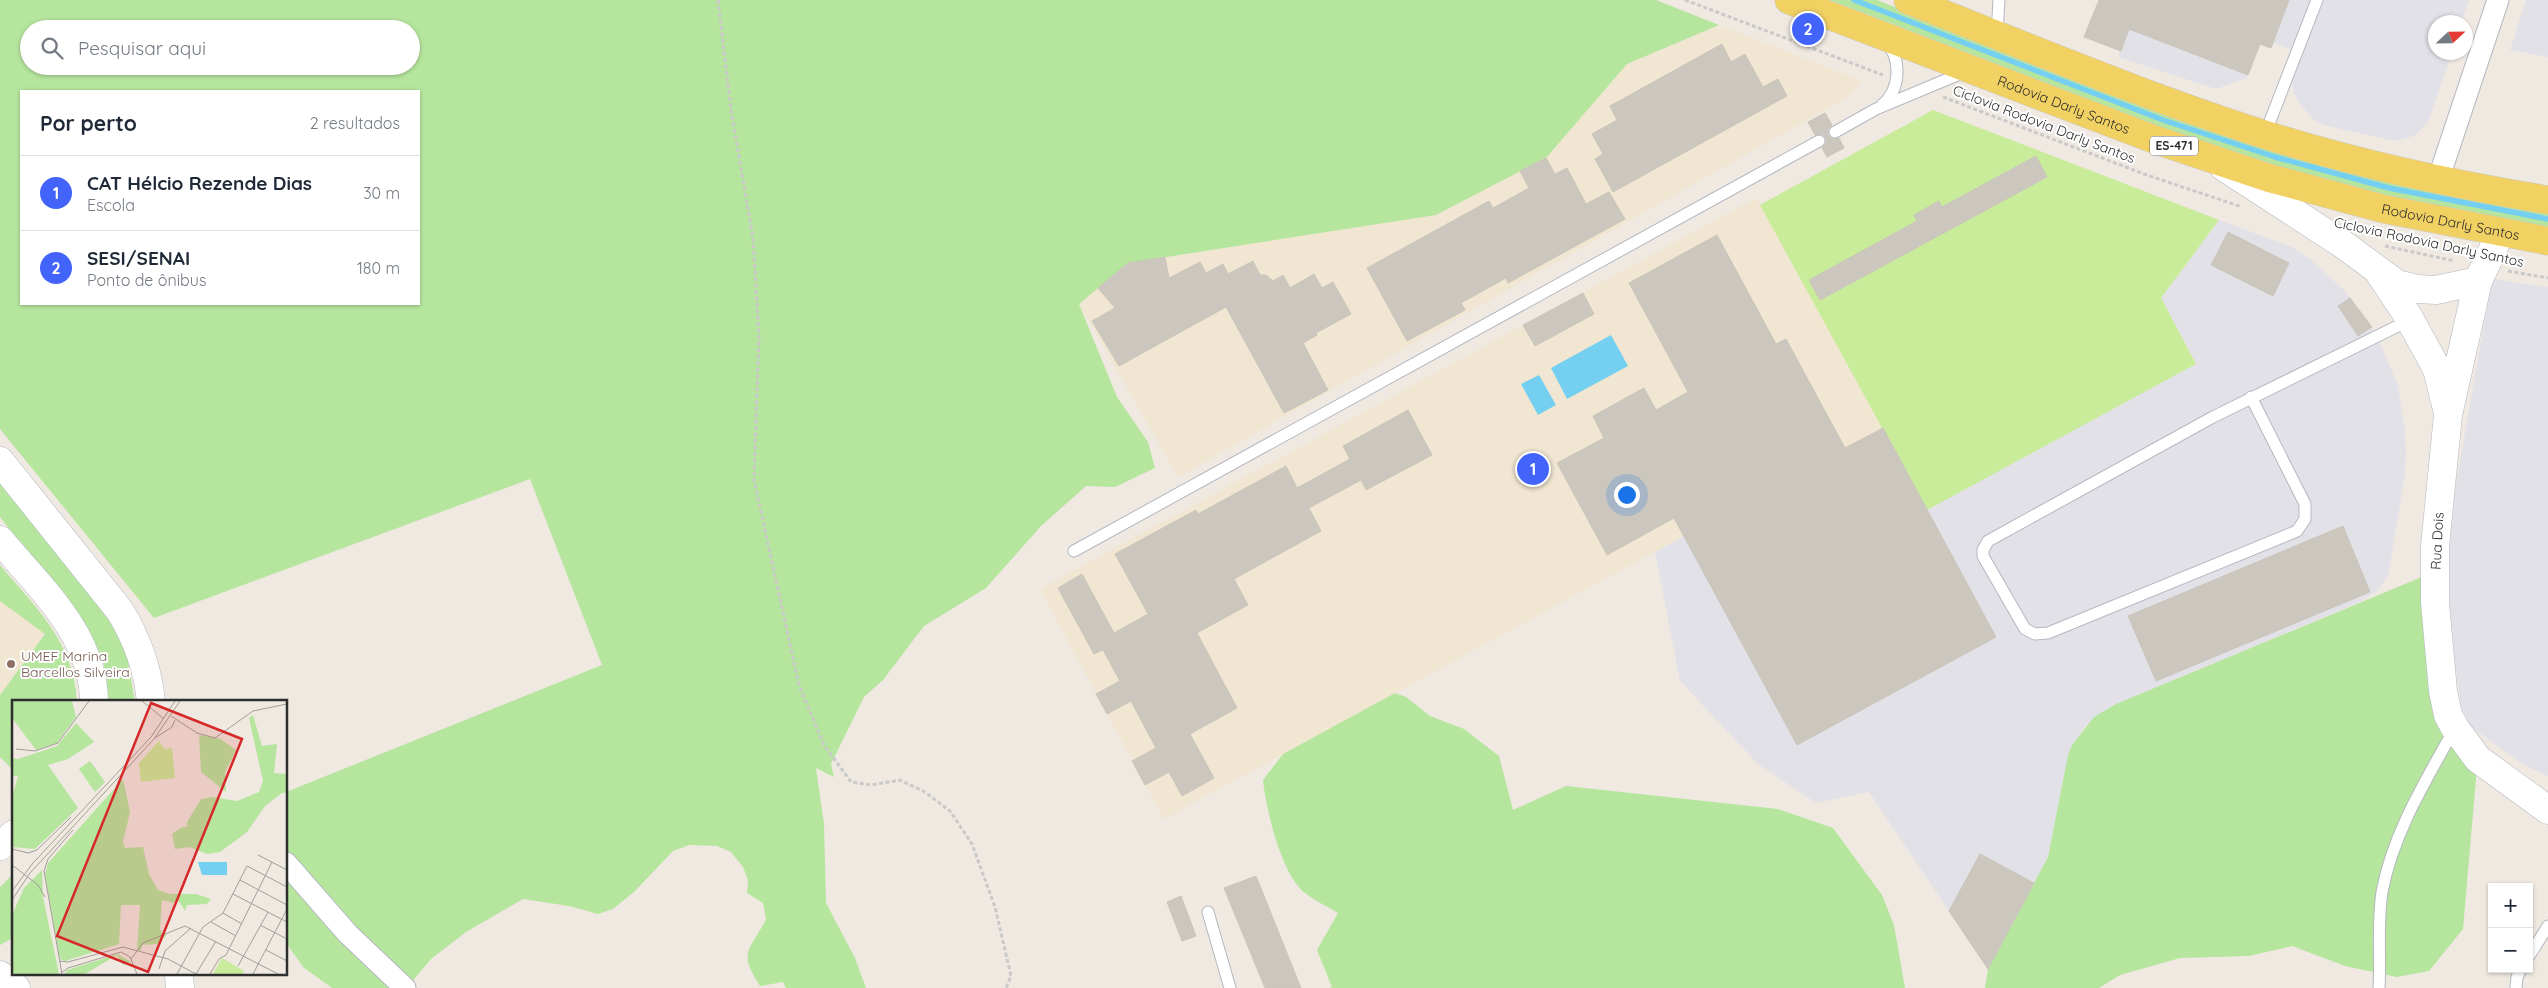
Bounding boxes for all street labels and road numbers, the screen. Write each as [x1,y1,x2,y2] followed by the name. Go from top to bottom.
[1995,71,2132,138] street label: Rodovia Darly Santos
[1950,81,2138,167] street label: Ciclovia Rodovia Darly Santos
[2150,136,2198,156] road number: ES-471
[2380,200,2521,244] street label: Rodovia Darly Santos
[2332,213,2526,271] street label: Ciclovia Rodovia Darly Santos
[2427,512,2447,570] street label: Rua Dois

